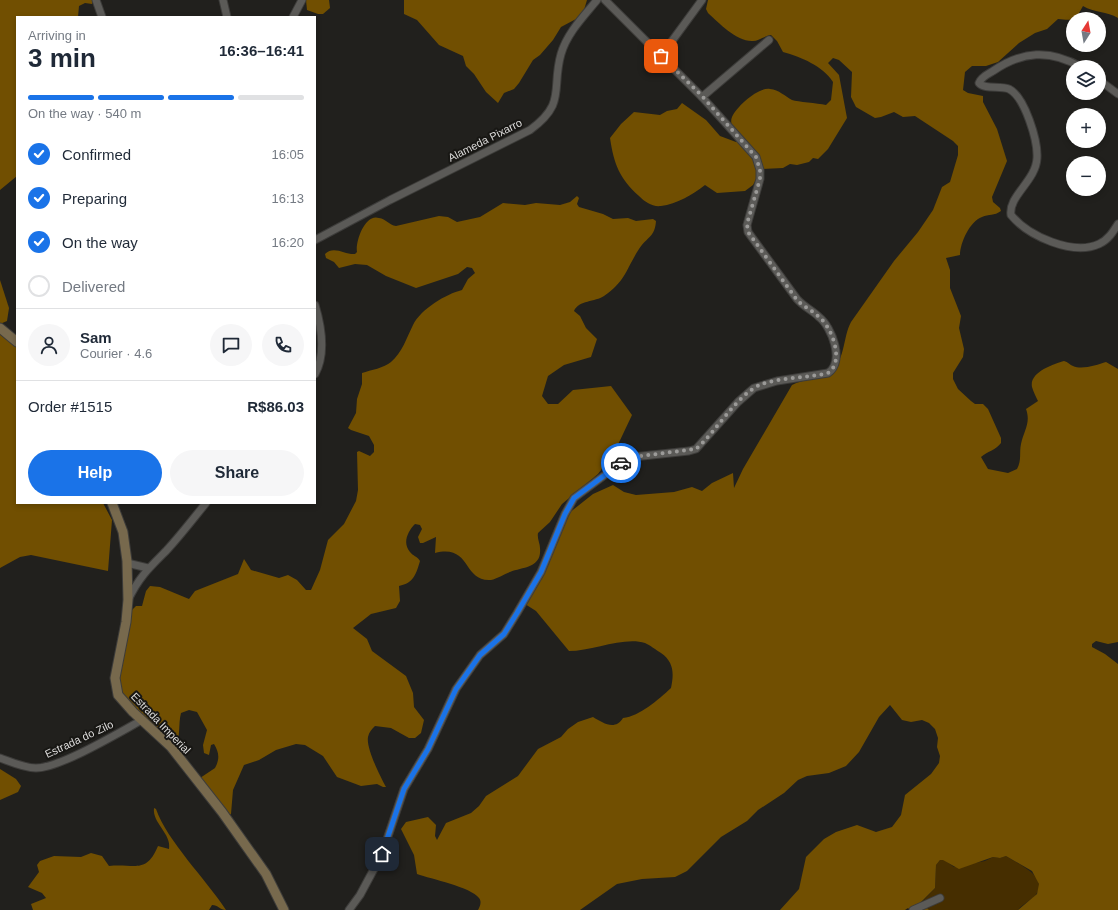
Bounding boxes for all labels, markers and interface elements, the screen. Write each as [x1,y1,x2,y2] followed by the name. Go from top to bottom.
[1066,12,1106,52] north arrow
[1066,12,1106,196] map controls
[28,28,86,43] text: Arriving in
[644,39,678,73] pin
[219,42,304,59] text: 16:36–16:41
[28,43,96,73] text: 3 min
[650,45,672,67] icon: bag
[1066,60,1106,100] button: layers
[28,106,141,121] text: On the way · 540 m
[1066,108,1106,148] button: +
[446,116,524,164] street label: Alameda Pixarro
[28,143,50,165] icon: check
[62,146,131,163] text: Confirmed
[271,147,304,162] text: 16:05
[1066,156,1106,196] button: −
[28,187,50,209] icon: check
[62,190,127,207] text: Preparing
[271,191,304,206] text: 16:13
[28,231,50,253] icon: check
[62,234,138,251] text: On the way
[271,235,304,250] text: 16:20
[62,278,125,295] text: Delivered
[28,324,70,366] button: person
[210,324,252,366] button: chat
[262,324,304,366] button: phone
[80,329,112,346] text: Sam
[80,346,152,361] text: Courier · 4.6
[28,398,112,415] text: Order #1515
[247,398,304,415] text: R$86.03
[601,443,641,483] courier
[28,450,162,496] button: Help
[170,450,304,496] button: Share
[610,452,632,474] icon: car
[129,690,193,756] street label: Estrada Imperial
[43,718,115,760] street label: Estrada do Zilo
[365,837,399,871] pin
[371,843,393,865] icon: home

